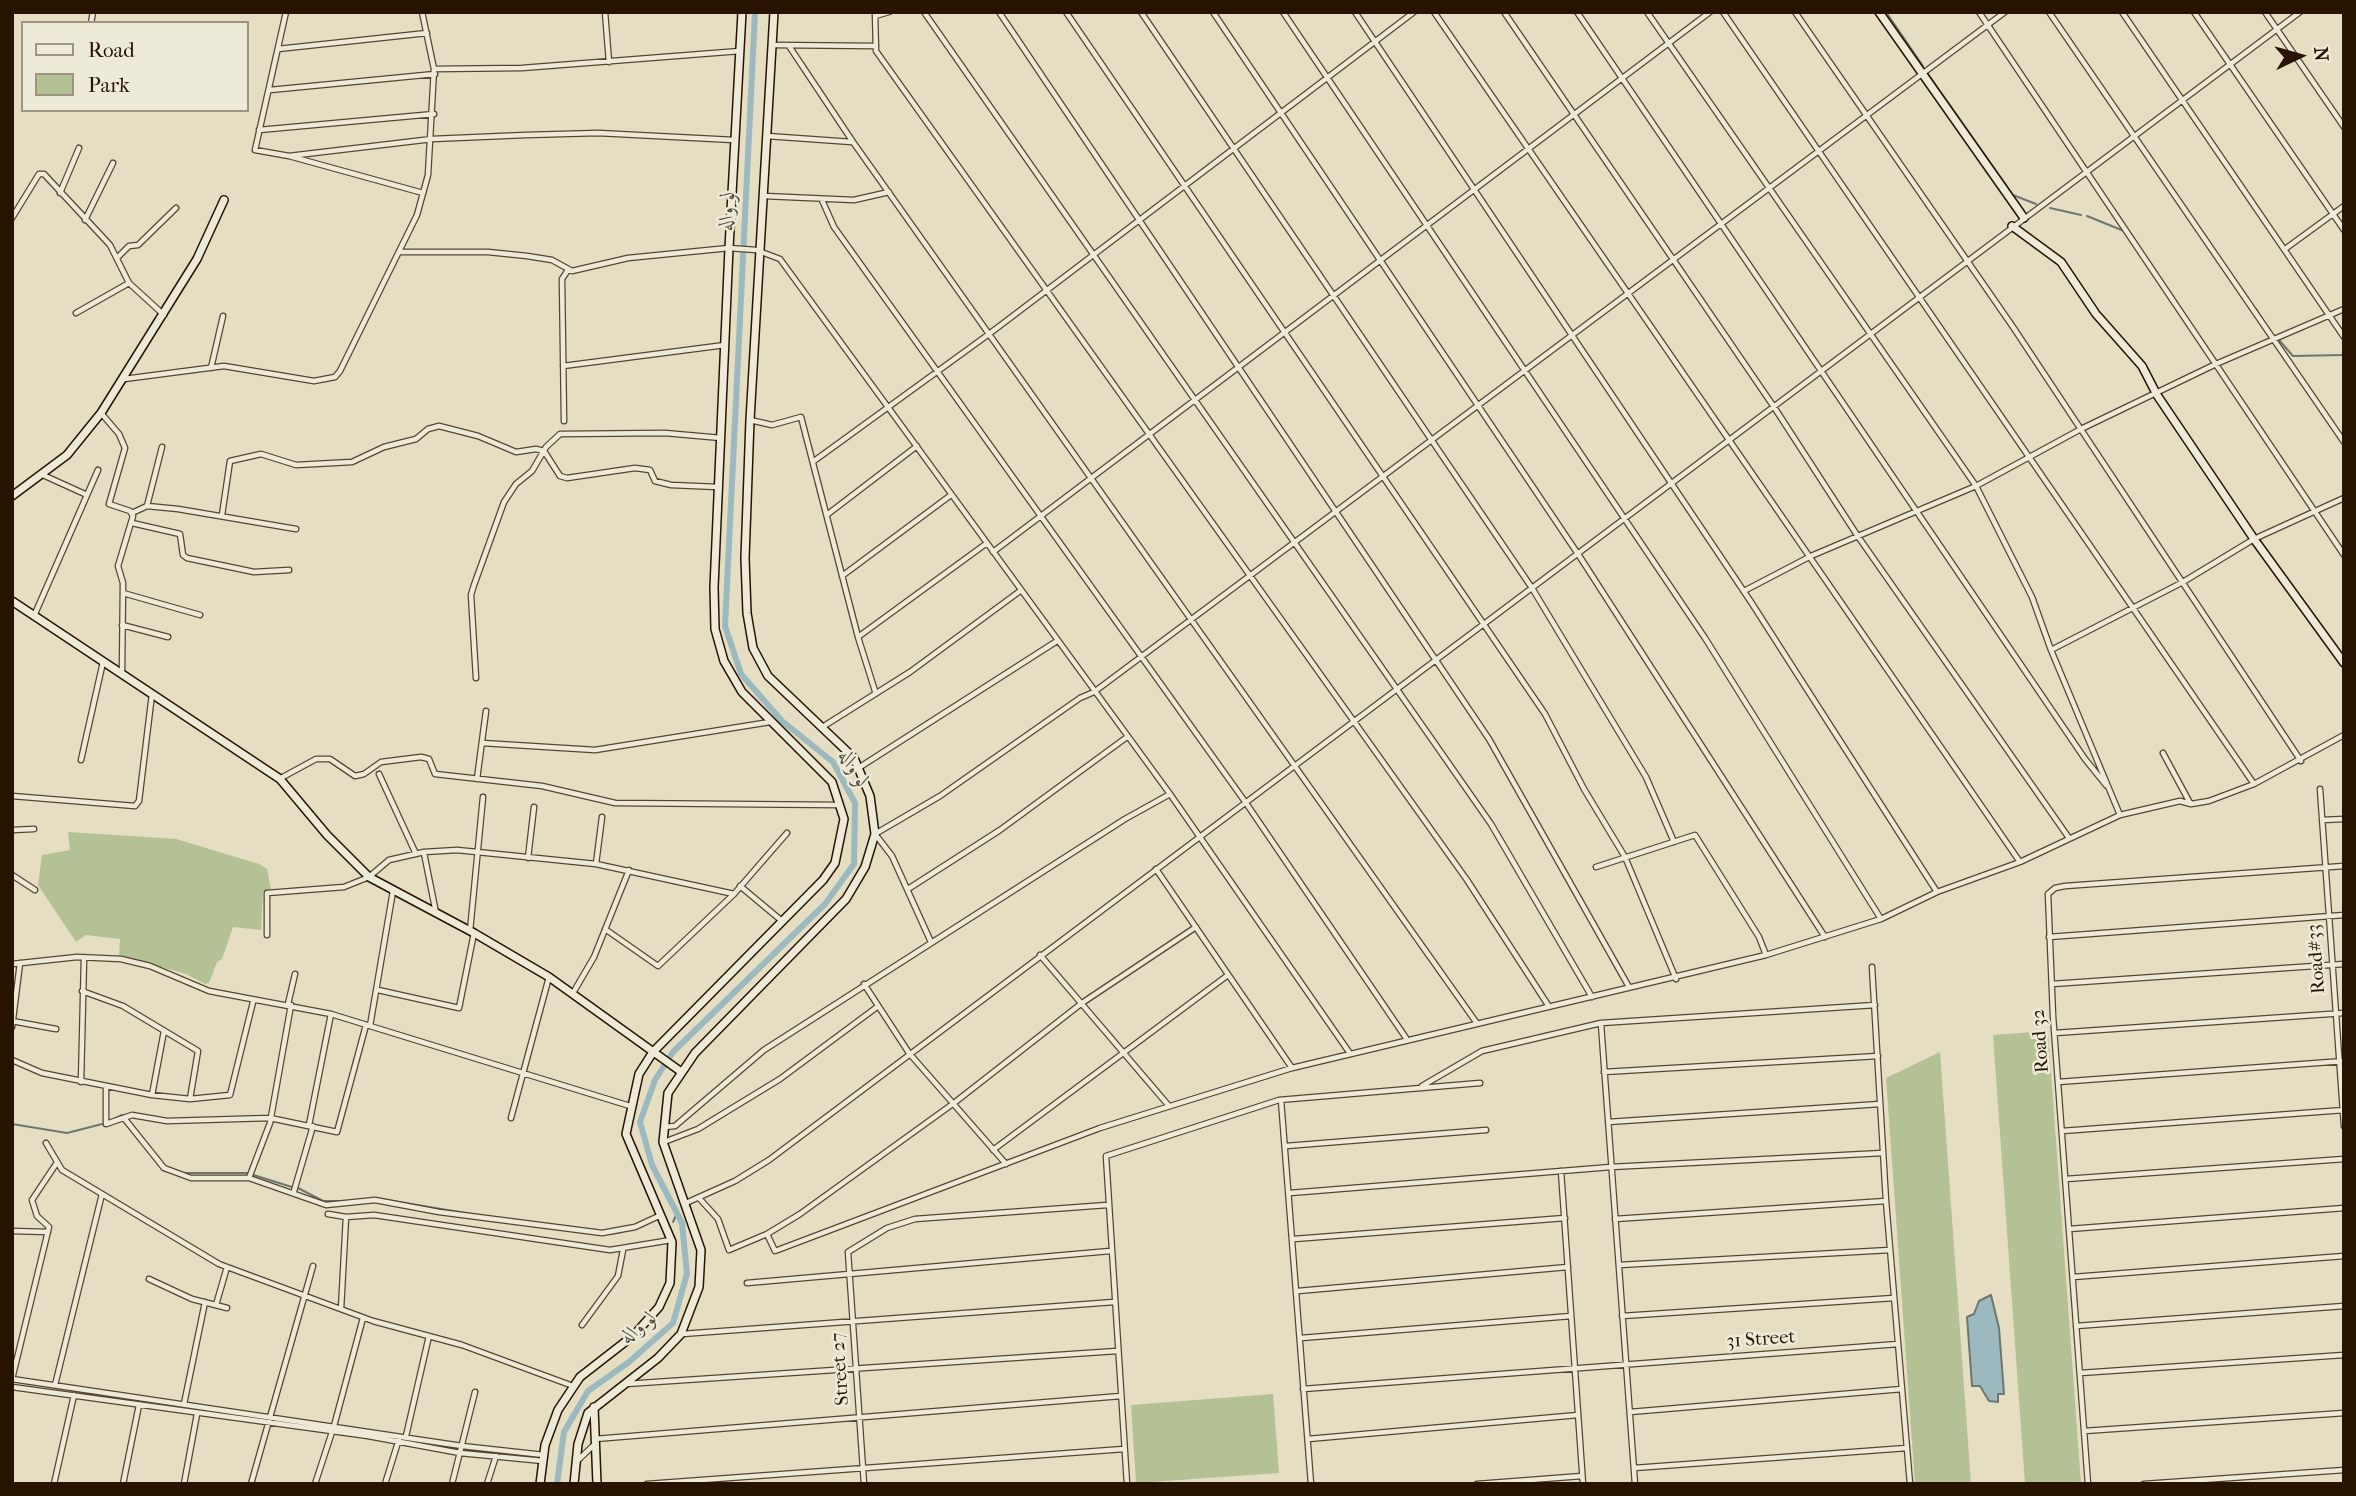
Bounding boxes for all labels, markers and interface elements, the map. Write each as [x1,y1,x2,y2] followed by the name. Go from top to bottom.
[21,21,248,112] legend
[2265,21,2335,91] north arrow
[88,38,135,62] text: Road
[2309,46,2333,62] text: N
[88,73,130,97] text: Park
[714,190,742,232] water label: لو واله
[832,745,874,793] water label: لو واله
[2303,923,2331,995] street label: Road#33
[2027,1008,2055,1074] street label: Road 32
[616,1306,662,1350] water label: لو واله
[1726,1326,1796,1354] street label: 31 Street
[827,1332,855,1406] street label: Street 27

